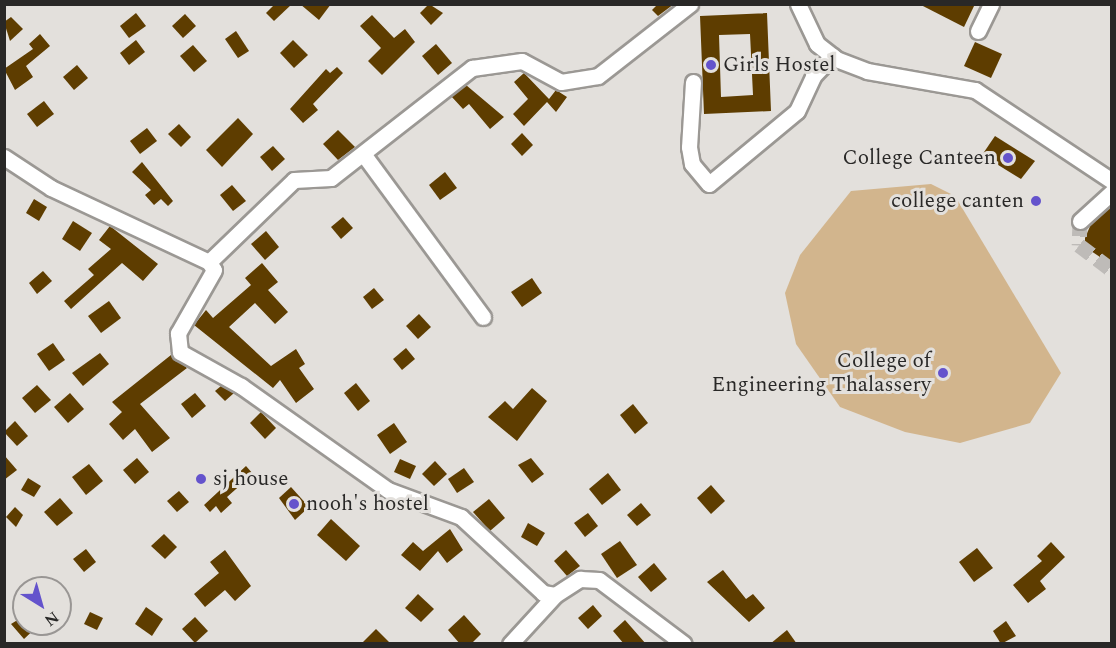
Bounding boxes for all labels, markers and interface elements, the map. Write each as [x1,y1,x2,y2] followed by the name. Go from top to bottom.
[723,52,836,78] place label: Girls Hostel
[704,58,718,72] marker: Girls Hostel
[843,145,996,171] place label: College Canteen
[1001,151,1015,165] marker: College Canteen
[891,188,1024,214] place label: college canten
[1029,194,1043,208] marker: college canten
[711,348,931,398] place label: College of Engineering Thalassery
[936,366,950,380] marker: College of Engineering Thalassery
[213,466,288,492] place label: sj house
[194,472,208,486] marker: sj house
[306,491,429,517] place label: nooh's hostel
[287,497,301,511] marker: nooh's hostel
[12,576,72,636] north arrow
[39,605,64,632] text: N

